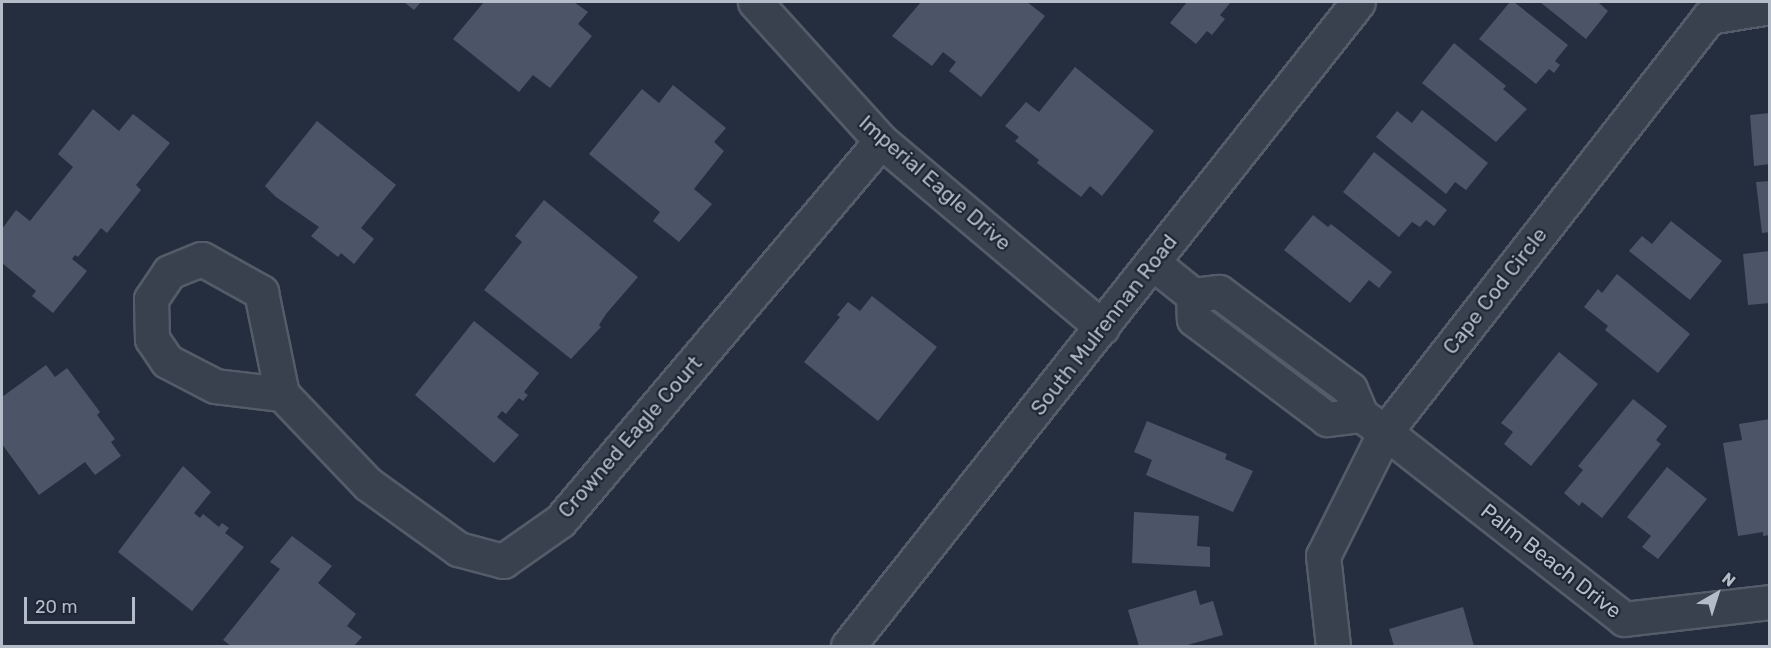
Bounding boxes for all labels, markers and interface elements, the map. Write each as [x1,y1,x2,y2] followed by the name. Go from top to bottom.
[854,110,1016,256] street label: Imperial Eagle Drive
[1438,223,1552,359] street label: Cape Cod Circle
[1026,230,1182,420] street label: South Mulrennan Road
[553,351,707,523] street label: Crowned Eagle Court
[1476,498,1626,624] street label: Palm Beach Drive
[1687,564,1747,624] north arrow
[1718,569,1739,591] text: N
[27,585,138,623] scale bar
[35,596,77,618] text: 20 m

